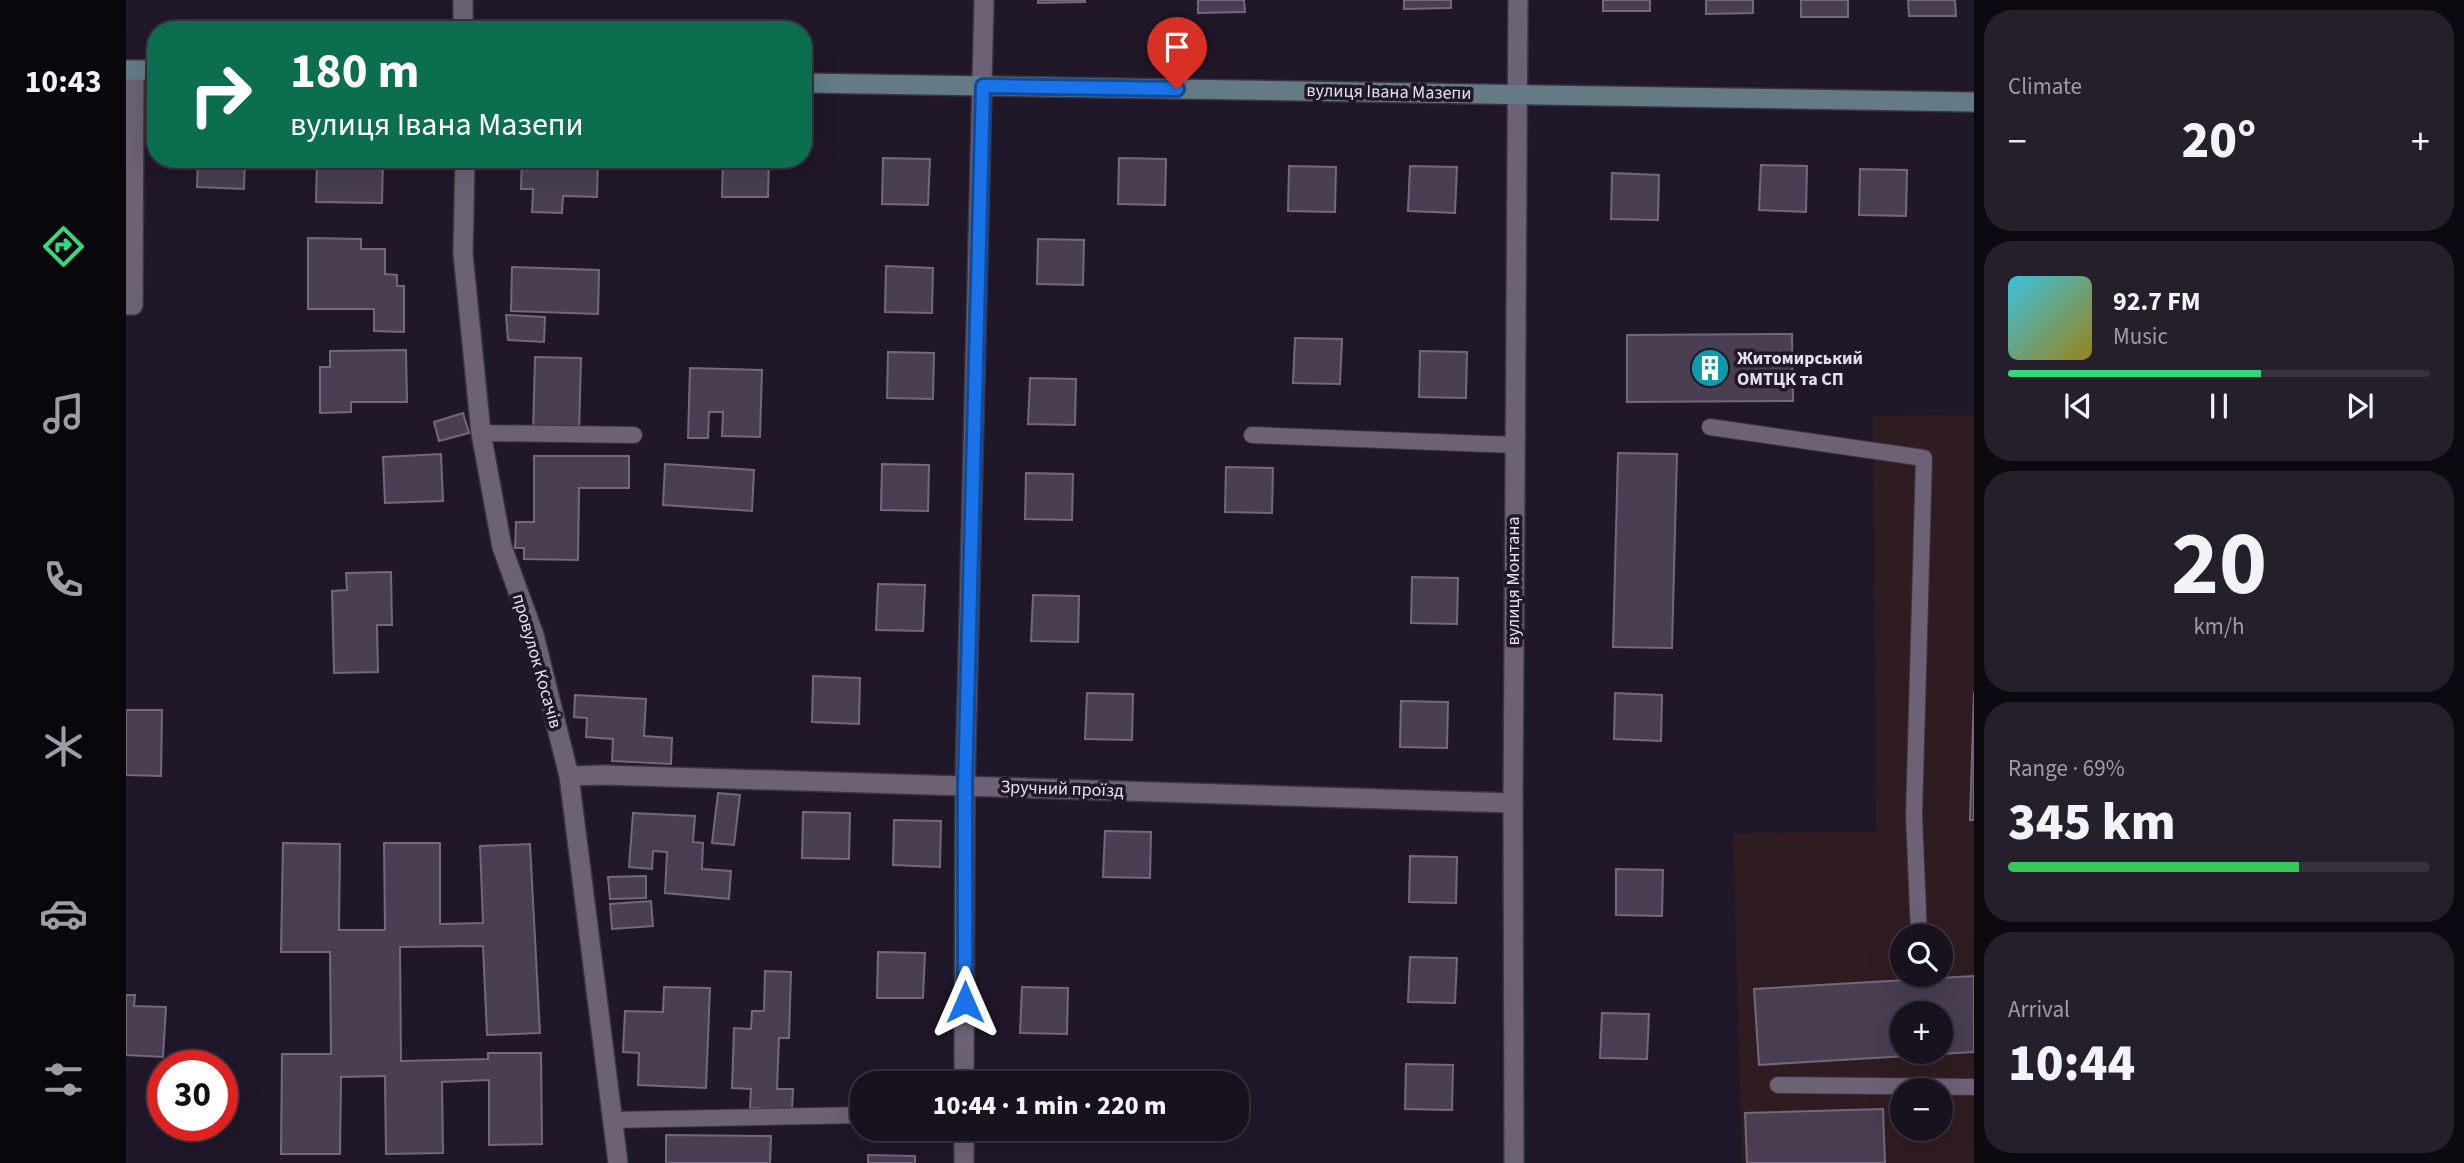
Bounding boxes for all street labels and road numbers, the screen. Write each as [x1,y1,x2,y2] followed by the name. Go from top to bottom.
[1306,78,1472,106] street label: вулиця Івана Мазепи
[1501,516,1526,646] street label: вулиця Монтана
[506,591,568,731] street label: провулок Косачів
[1000,774,1125,804] street label: Зручний проїзд

